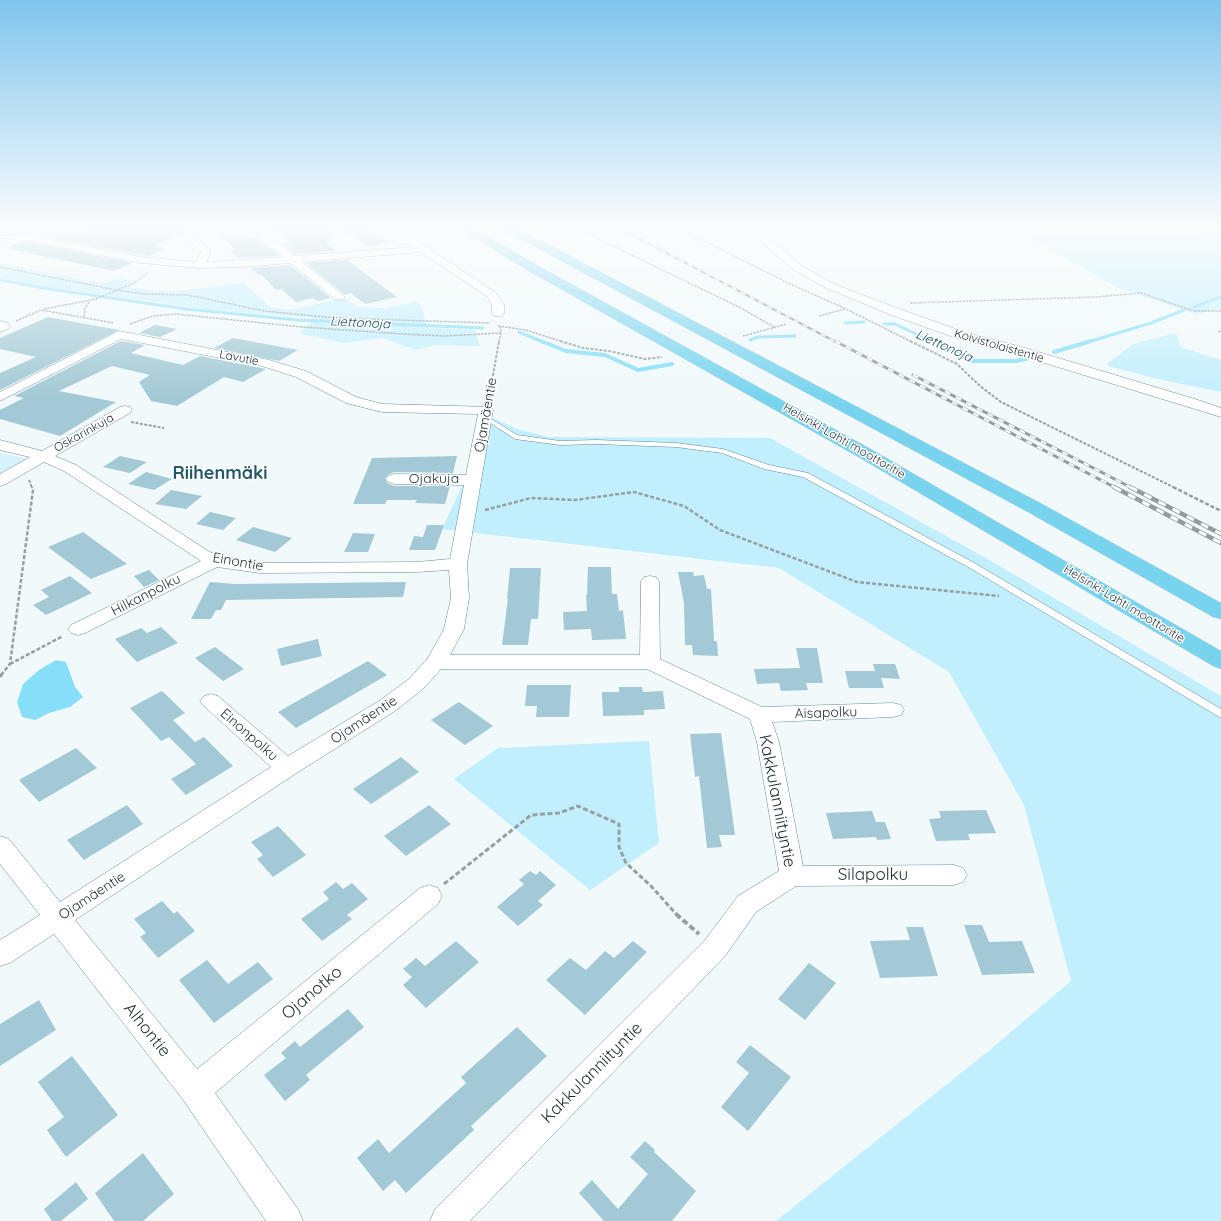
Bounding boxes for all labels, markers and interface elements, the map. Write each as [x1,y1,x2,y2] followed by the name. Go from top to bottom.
[329,314,391,332] water label: Liettonoja
[952,326,1046,366] street label: Koivistolaistentie
[913,327,975,365] water label: Liettonoja
[218,347,260,369] street label: Lavutie
[471,376,501,454] street label: Ojamäentie
[780,400,908,482] street label: Helsinki-Lahti moottoritie
[52,411,116,455] street label: Oskarinkuja
[172,463,268,485] district label: Riihenmäki
[409,471,459,487] street label: Ojakuja
[211,549,265,575] street label: Einontie
[1061,562,1187,646] street label: Helsinki-Lahti moottoritie
[108,570,184,620] street label: Hilkanpolku
[328,692,400,748] street label: Ojamäentie
[794,704,858,722] street label: Aisapolku
[217,705,281,765] street label: Einonpolku
[754,733,800,869] street label: Kakkulanniityntie
[838,865,908,885] street label: Silapolku
[56,868,128,924] street label: Ojamäentie
[278,962,346,1024] street label: Ojanotko
[119,999,175,1061] street label: Alhontie
[537,1018,647,1128] street label: Kakkulanniityntie

